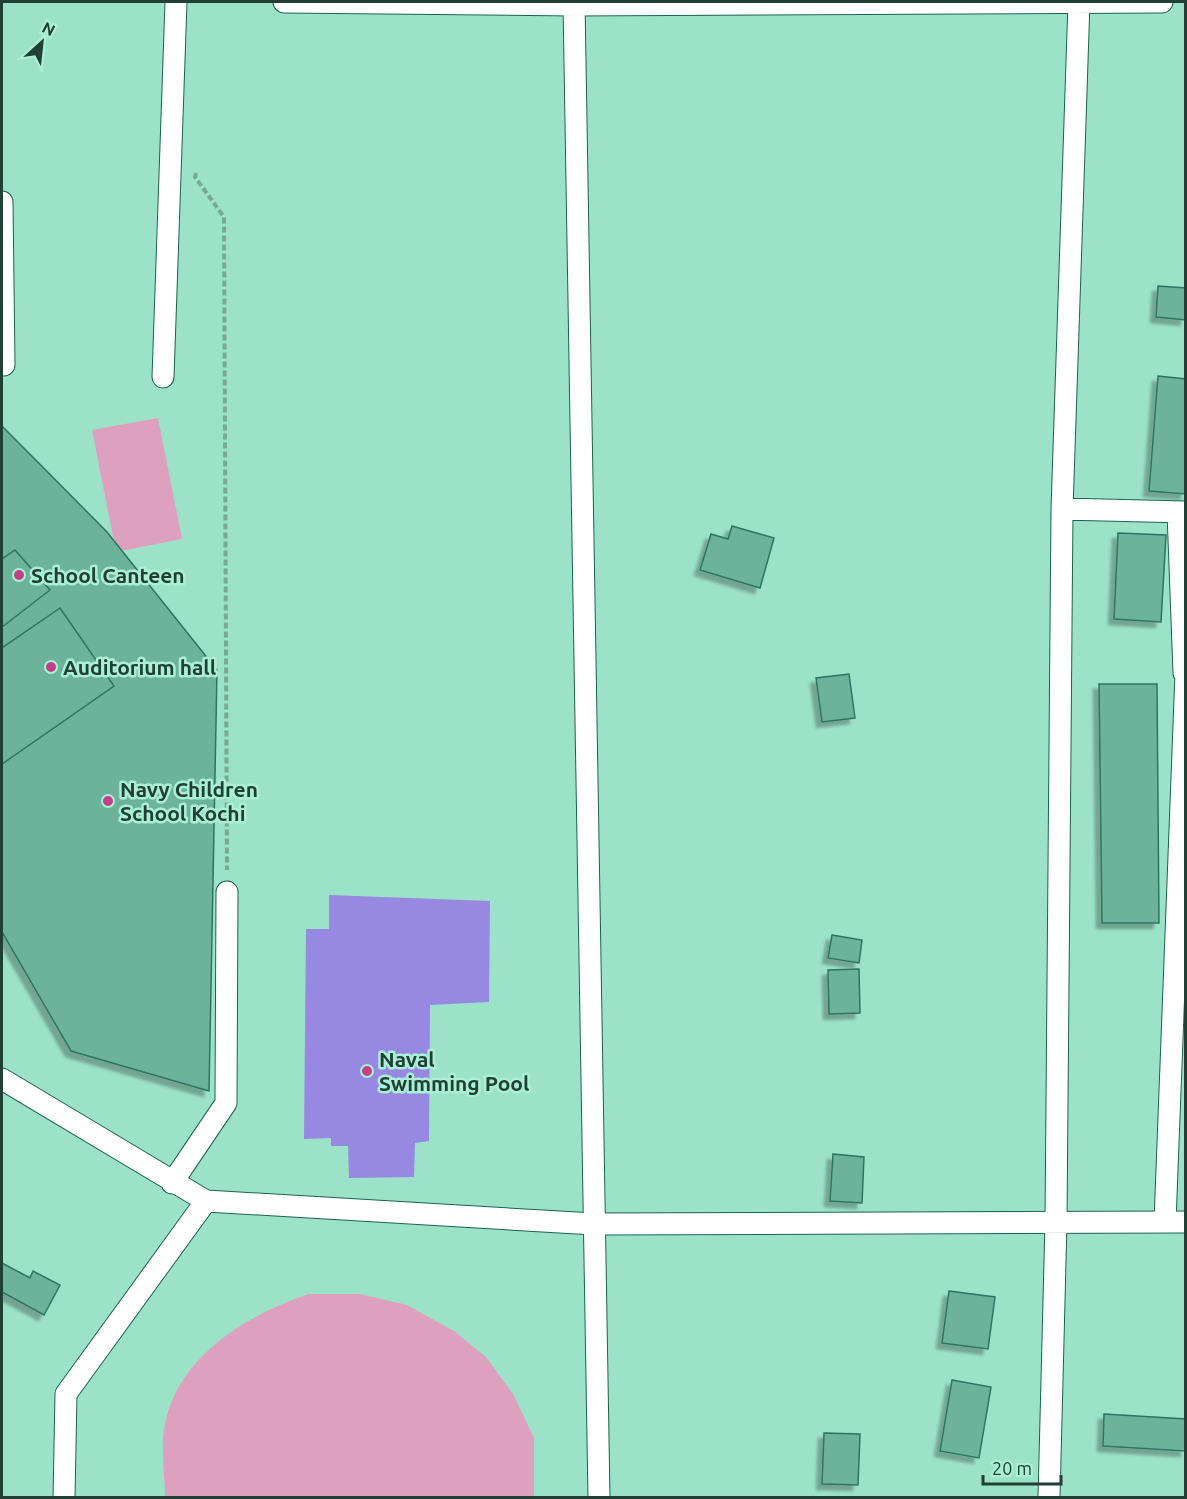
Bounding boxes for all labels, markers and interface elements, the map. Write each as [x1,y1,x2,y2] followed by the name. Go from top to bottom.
[12,12,72,72] north arrow
[39,18,58,39] text: N
[31,563,185,587] place label: School Canteen
[12,568,26,582] marker: School Canteen
[63,655,216,679] place label: Auditorium hall
[44,660,58,674] marker: Auditorium hall
[120,777,258,825] place label: Navy Children School Kochi
[101,794,115,808] marker: Navy Children School Kochi
[379,1047,529,1095] place label: Naval Swimming Pool
[360,1064,374,1078] marker: Naval Swimming Pool
[983,1448,1061,1486] scale bar
[992,1458,1032,1478] text: 20 m

